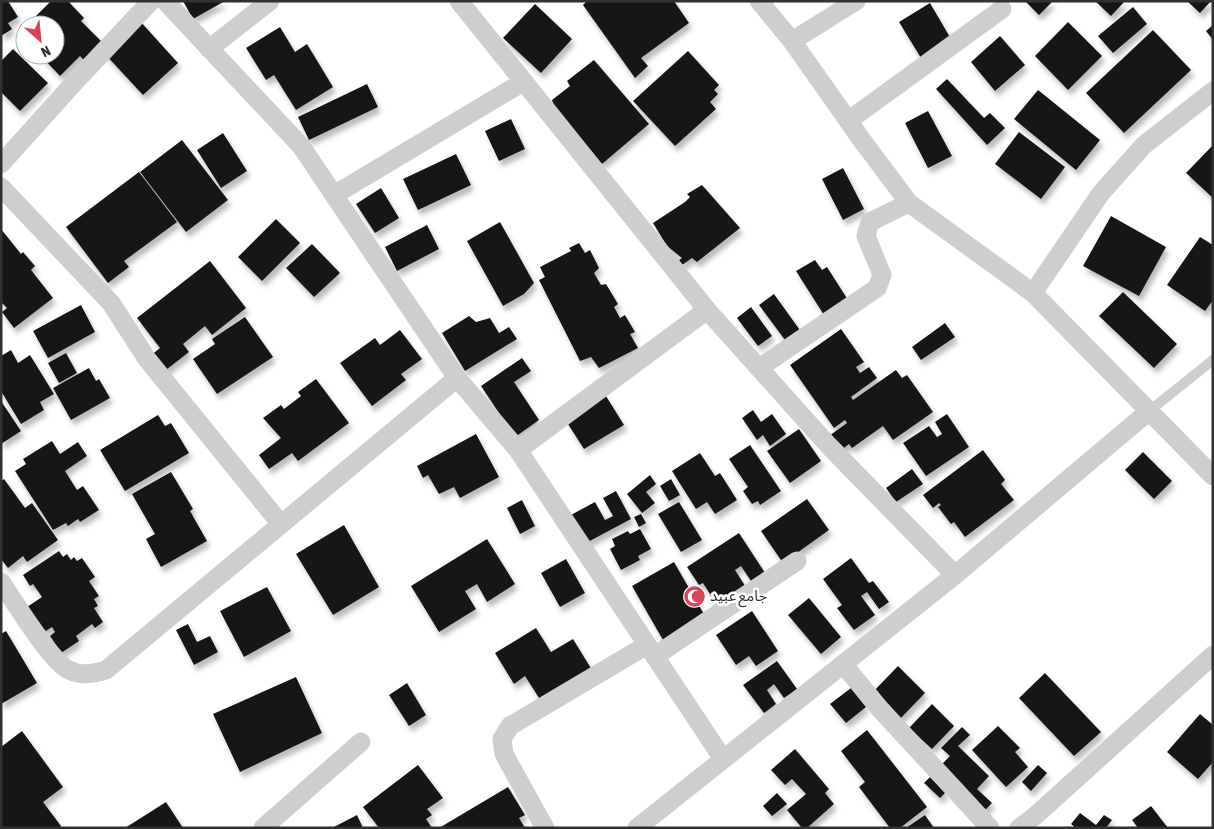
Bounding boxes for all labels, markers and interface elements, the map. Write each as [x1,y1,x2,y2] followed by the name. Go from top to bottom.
[15,15,65,65] north arrow
[39,43,53,61] text: N
[682,584,706,608] mosque icon: جامع عبيد
[710,587,768,608] place label: جامع عبيد

